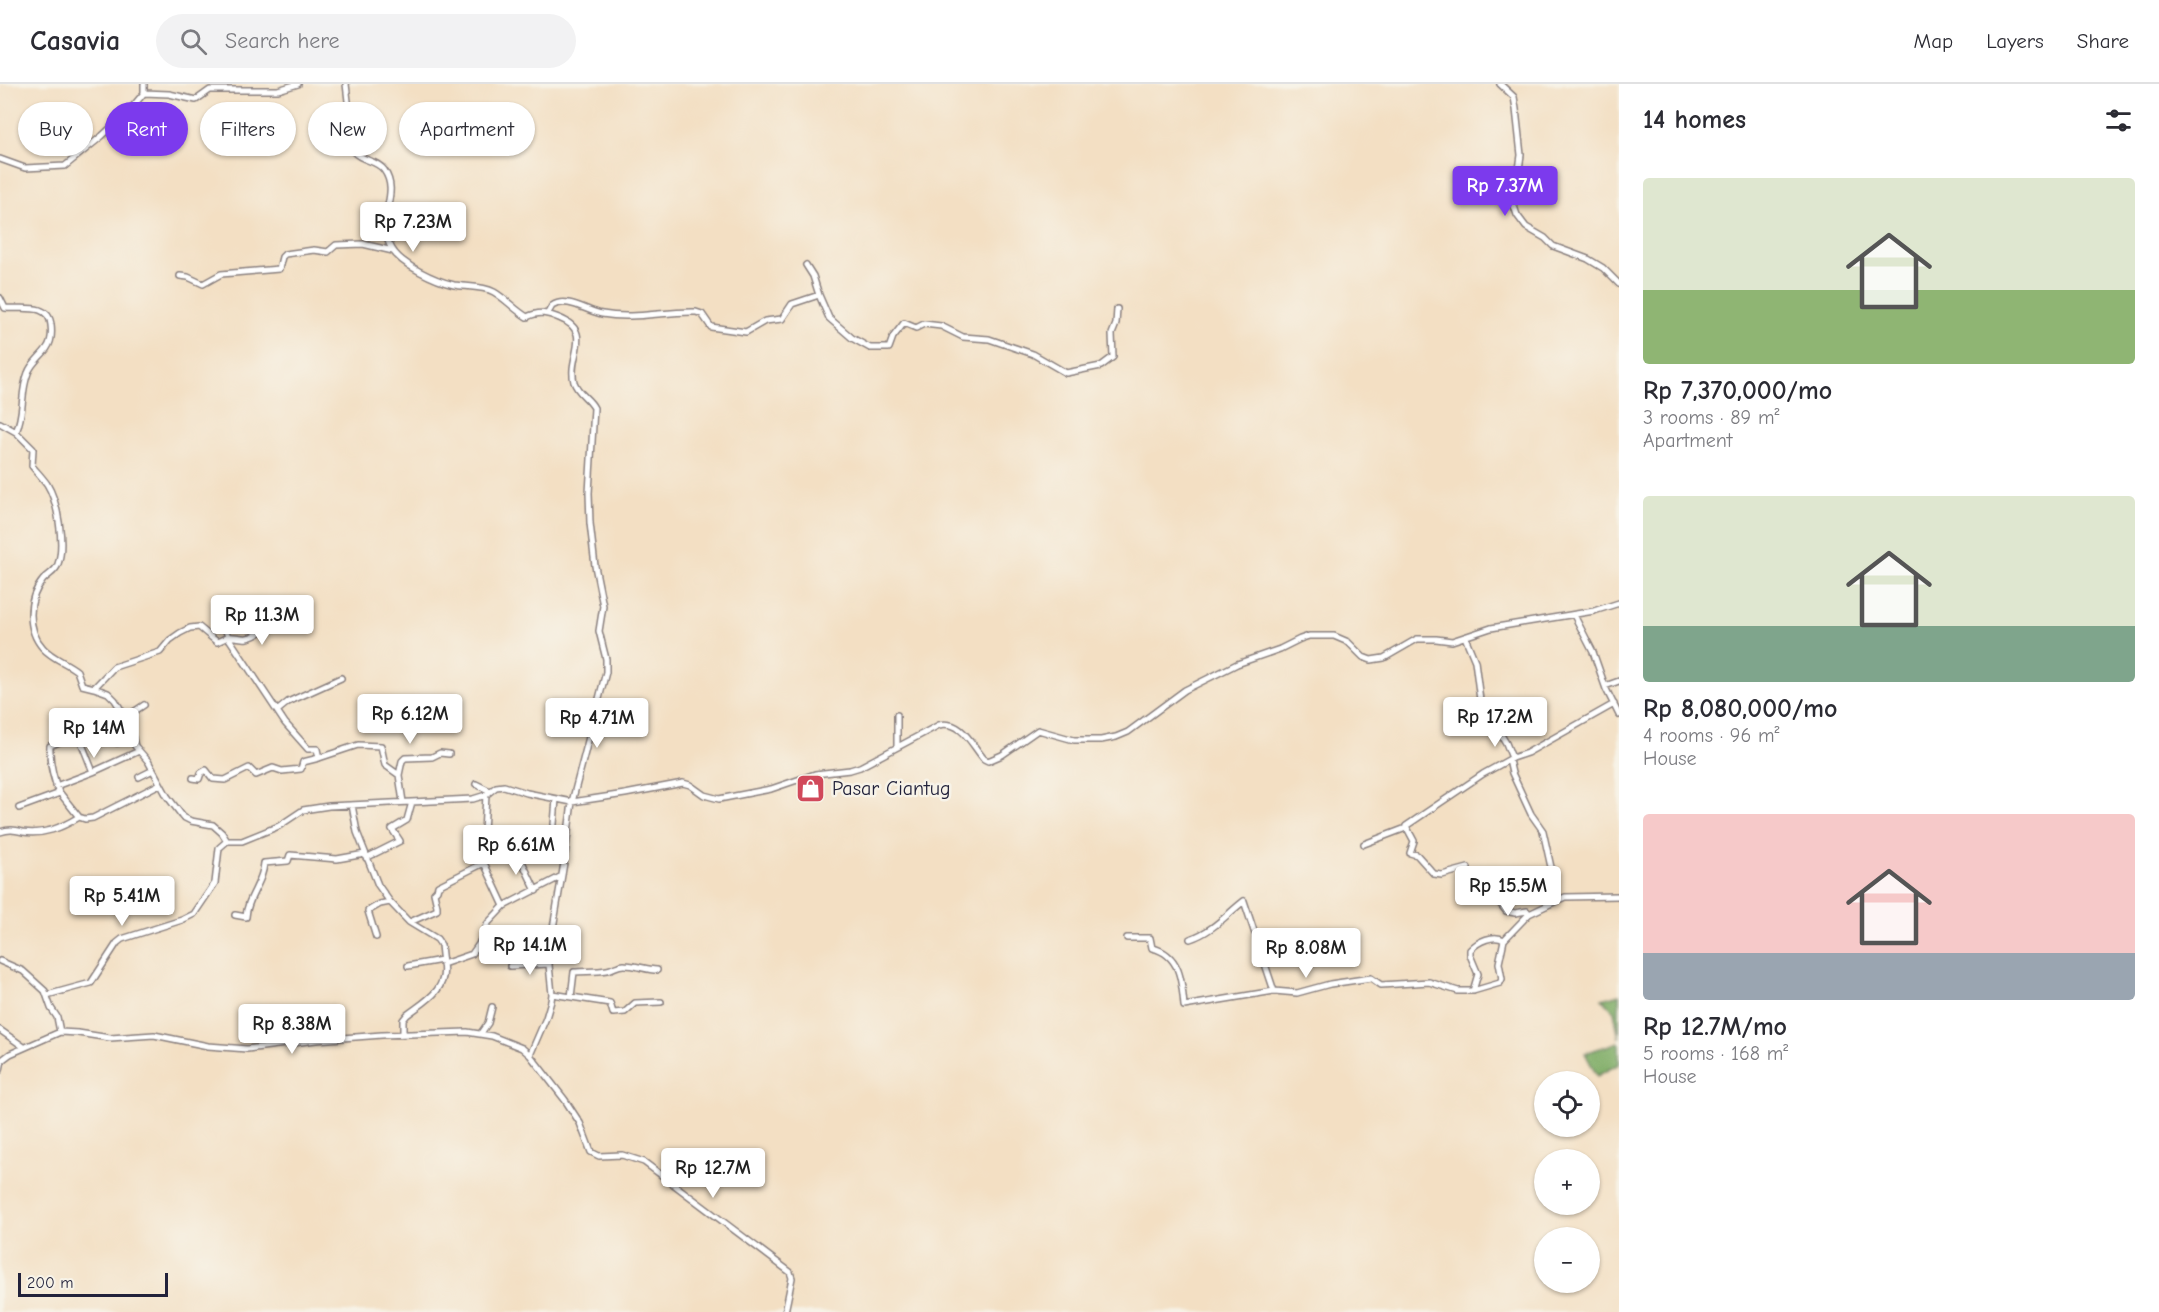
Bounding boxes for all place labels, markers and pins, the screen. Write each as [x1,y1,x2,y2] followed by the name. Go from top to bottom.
[1443,166,1567,217] pin: Rp 7.37M
[351,202,475,253] pin: Rp 7.23M
[200,595,324,646] pin: Rp 11.3M
[348,694,472,745] pin: Rp 6.12M
[1433,697,1557,748] pin: Rp 17.2M
[535,698,659,749] pin: Rp 4.71M
[45,708,143,759] pin: Rp 14M
[795,772,827,804] shop icon: Pasar Ciantug
[832,777,951,800] place label: Pasar Ciantug
[454,825,578,876] pin: Rp 6.61M
[1446,866,1570,917] pin: Rp 15.5M
[60,876,184,927] pin: Rp 5.41M
[468,925,592,976] pin: Rp 14.1M
[1244,928,1368,979] pin: Rp 8.08M
[230,1004,354,1055] pin: Rp 8.38M
[651,1148,775,1199] pin: Rp 12.7M

